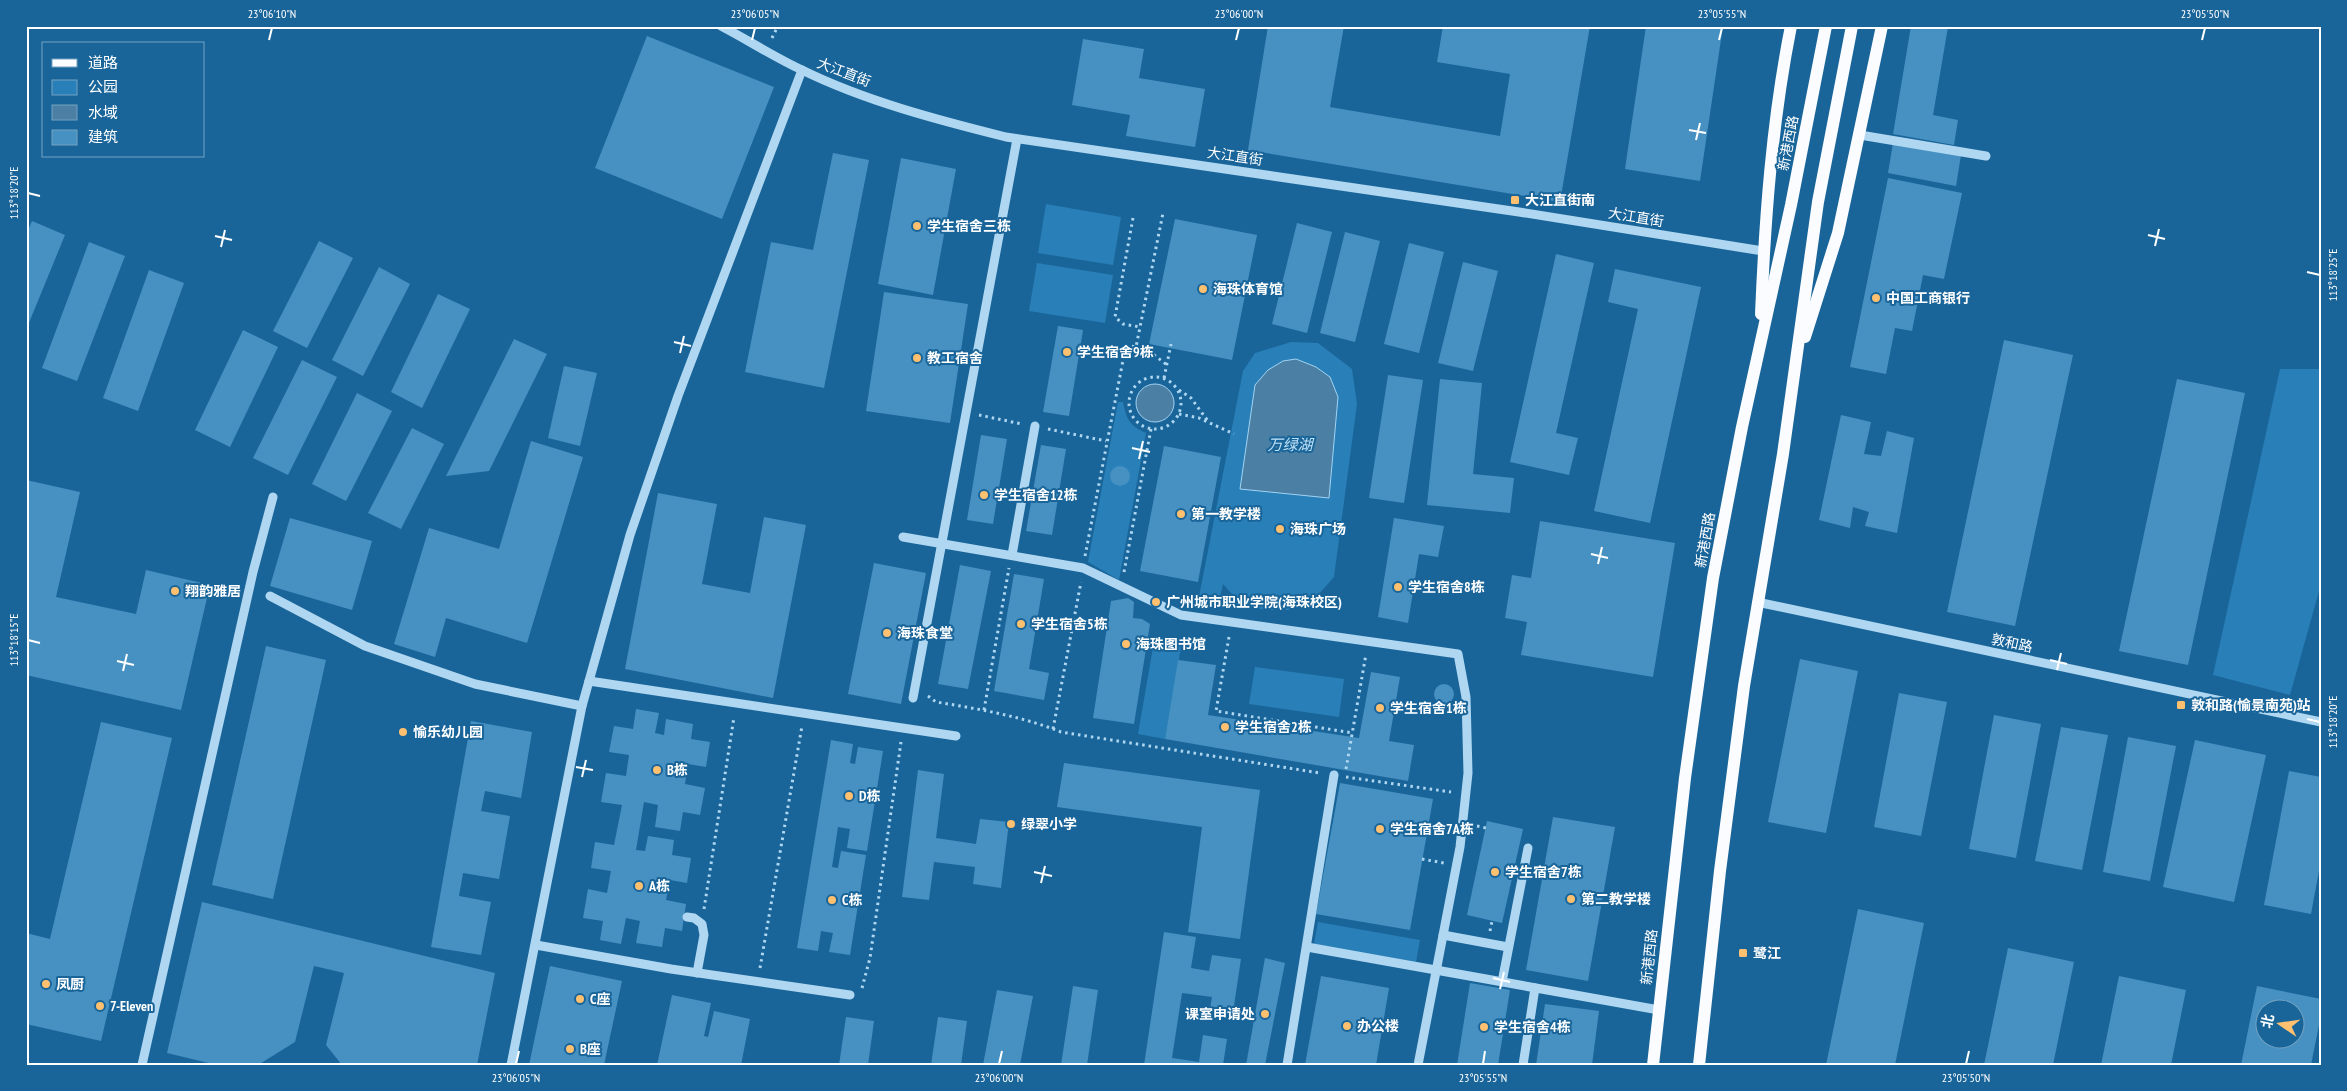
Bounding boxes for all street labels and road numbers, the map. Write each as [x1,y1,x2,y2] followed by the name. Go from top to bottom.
[815,54,873,90] street label: 大江直街
[1774,114,1802,172] street label: 新港西路
[1206,143,1264,169] street label: 大江直街
[1607,204,1665,230] street label: 大江直街
[1691,511,1719,569] street label: 新港西路
[1990,630,2034,656] street label: 敦和路
[1637,928,1661,986] street label: 新港西路

